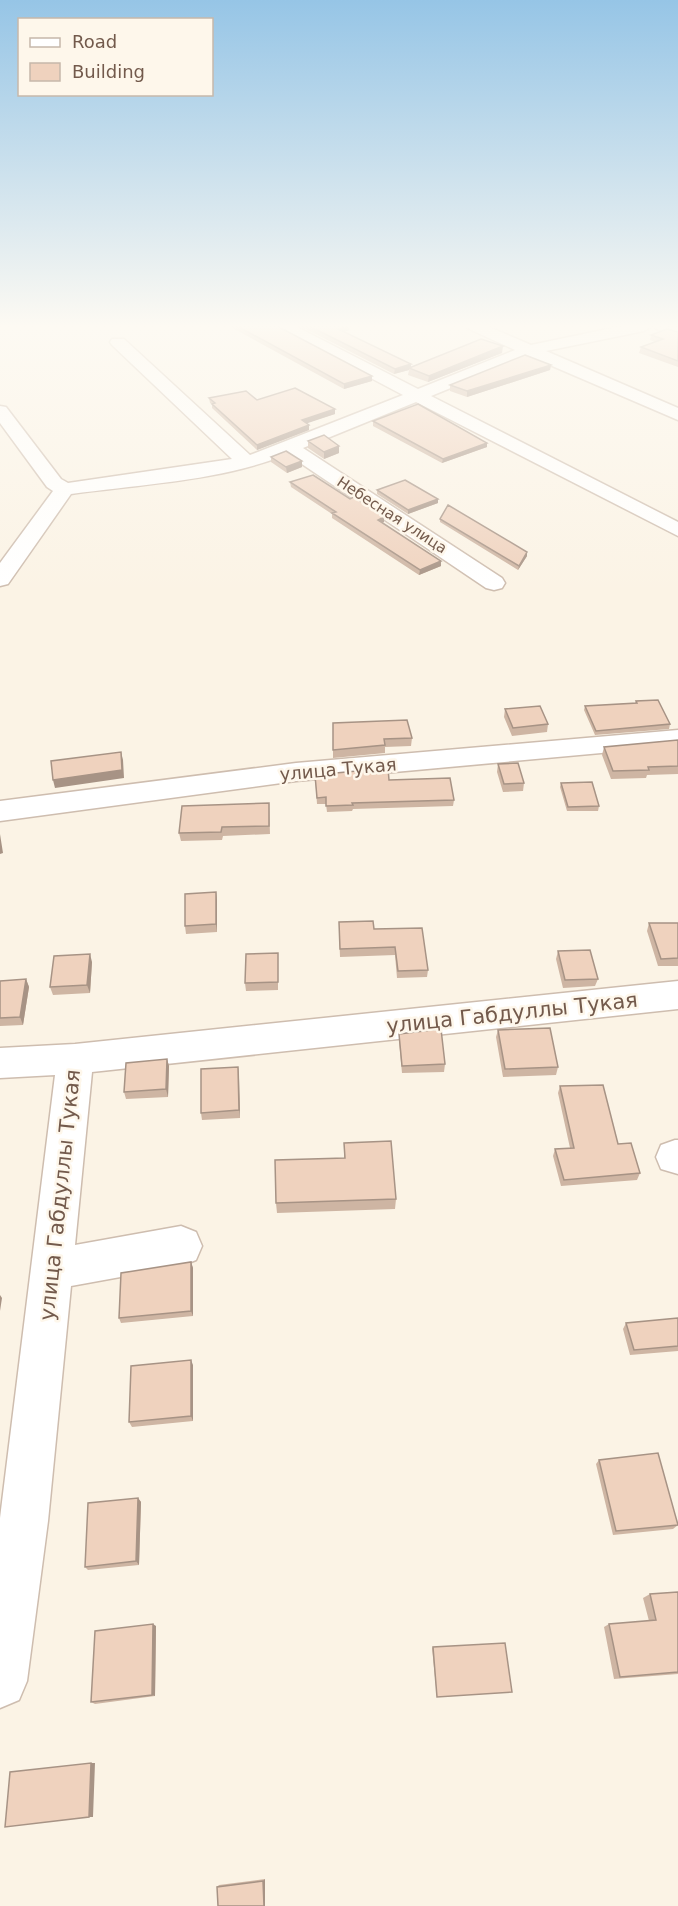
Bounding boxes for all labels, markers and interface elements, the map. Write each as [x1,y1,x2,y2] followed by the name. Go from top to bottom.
[18,18,213,96] legend
[72,31,117,52] text: Road
[72,61,145,82] text: Building
[334,473,450,557] street label: Небесная улица
[279,753,397,785] street label: улица Тукая
[385,988,639,1038] street label: улица Габдуллы Тукая
[35,1068,85,1322] street label: улица Габдуллы Тукая

